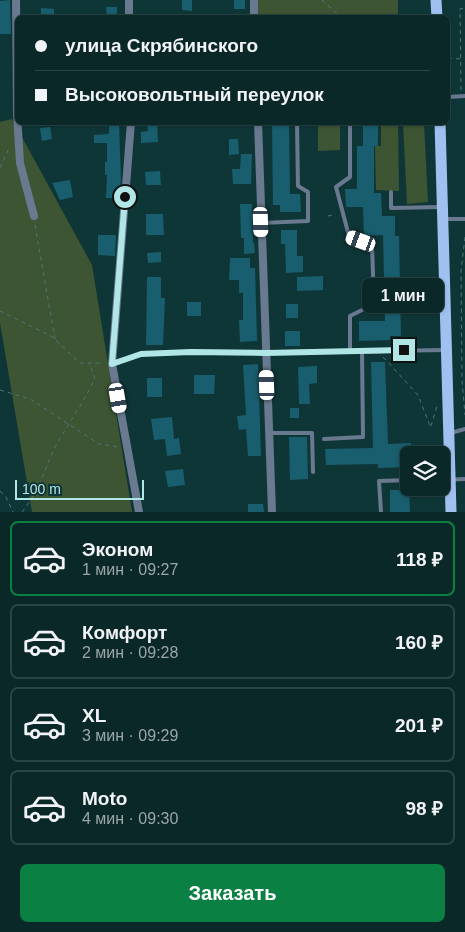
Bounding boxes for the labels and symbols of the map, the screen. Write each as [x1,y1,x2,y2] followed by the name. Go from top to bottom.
[114,186,136,208] route start
[252,207,269,237] car
[344,229,377,253] car
[363,278,445,312] callout: 1 мин
[393,339,415,361] route end
[258,370,275,400] car
[108,382,127,414] car
[15,477,144,500] scale bar

